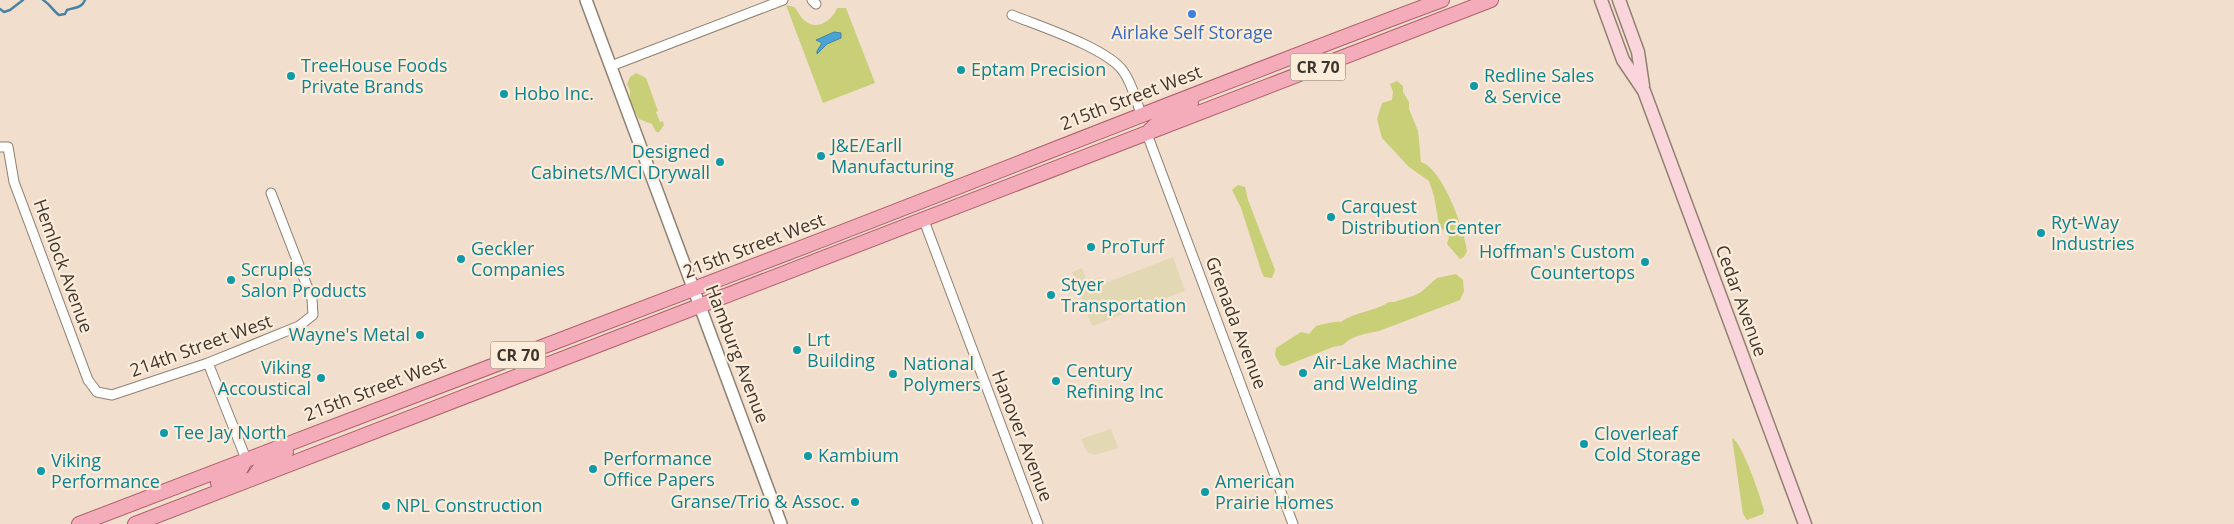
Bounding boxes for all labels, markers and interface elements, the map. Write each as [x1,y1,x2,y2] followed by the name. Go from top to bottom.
[1186,8,1198,20] marker: Airlake Self Storage
[1111,20,1273,44] place label: Airlake Self Storage
[301,53,448,98] place label: TreeHouse Foods Private Brands
[1290,54,1346,80] road number: CR 70
[971,57,1106,81] place label: Eptam Precision
[1056,59,1205,135] street label: 215th Street West
[1484,63,1594,108] place label: Redline Sales & Service
[955,64,967,76] marker: Eptam Precision
[285,70,297,82] marker: TreeHouse Foods Private Brands
[1468,80,1480,92] marker: Redline Sales & Service
[514,81,594,105] place label: Hobo Inc.
[498,88,510,100] marker: Hobo Inc.
[829,133,954,178] place label: J&E/Earll Manufacturing
[531,139,710,184] place label: Designed Cabinets/MCI Drywall
[815,150,827,162] marker: J&E/Earll Manufacturing
[714,156,726,168] marker: Designed Cabinets/MCI Drywall
[1341,194,1502,239] place label: Carquest Distribution Center
[29,195,99,336] street label: Hemlock Avenue
[679,207,828,283] street label: 215th Street West
[2051,210,2135,255] place label: Ryt-Way Industries
[1325,211,1337,223] marker: Carquest Distribution Center
[2035,227,2047,239] marker: Ryt-Way Industries
[1101,234,1165,258] place label: ProTurf
[471,236,565,281] place label: Geckler Companies
[1479,239,1635,284] place label: Hoffman's Custom Countertops
[1085,241,1097,253] marker: ProTurf
[1711,242,1773,360] street label: Cedar Avenue
[455,253,467,265] marker: Geckler Companies
[1201,253,1273,392] street label: Grenada Avenue
[1639,256,1651,268] marker: Hoffman's Custom Countertops
[241,257,367,302] place label: Scruples Salon Products
[1061,272,1186,317] place label: Styer Transportation
[225,274,237,286] marker: Scruples Salon Products
[700,281,775,426] street label: Hamburg Avenue
[1045,289,1057,301] marker: Styer Transportation
[126,308,275,382] street label: 214th Street West
[289,322,410,346] place label: Wayne's Metal
[807,327,875,372] place label: Lrt Building
[414,329,426,341] marker: Wayne's Metal
[490,342,546,368] road number: CR 70
[791,344,803,356] marker: Lrt Building
[300,350,449,426] street label: 215th Street West
[1313,350,1457,395] place label: Air-Lake Machine and Welding
[903,351,981,396] place label: National Polymers
[218,355,311,400] place label: Viking Accoustical
[1066,358,1164,403] place label: Century Refining Inc
[987,366,1059,505] street label: Hanover Avenue
[1297,367,1309,379] marker: Air-Lake Machine and Welding
[887,368,899,380] marker: National Polymers
[315,372,327,384] marker: Viking Accoustical
[1050,375,1062,387] marker: Century Refining Inc
[174,420,287,444] place label: Tee Jay North
[1594,421,1701,466] place label: Cloverleaf Cold Storage
[158,427,170,439] marker: Tee Jay North
[1578,438,1590,450] marker: Cloverleaf Cold Storage
[818,443,899,467] place label: Kambium
[603,446,715,491] place label: Performance Office Papers
[51,448,160,493] place label: Viking Performance
[802,450,814,462] marker: Kambium
[587,463,599,475] marker: Performance Office Papers
[35,465,47,477] marker: Viking Performance
[1215,469,1334,514] place label: American Prairie Homes
[1199,486,1211,498] marker: American Prairie Homes
[670,489,845,513] place label: Granse/Trio & Assoc.
[396,493,543,517] place label: NPL Construction
[849,496,861,508] marker: Granse/Trio & Assoc.
[380,500,392,512] marker: NPL Construction

